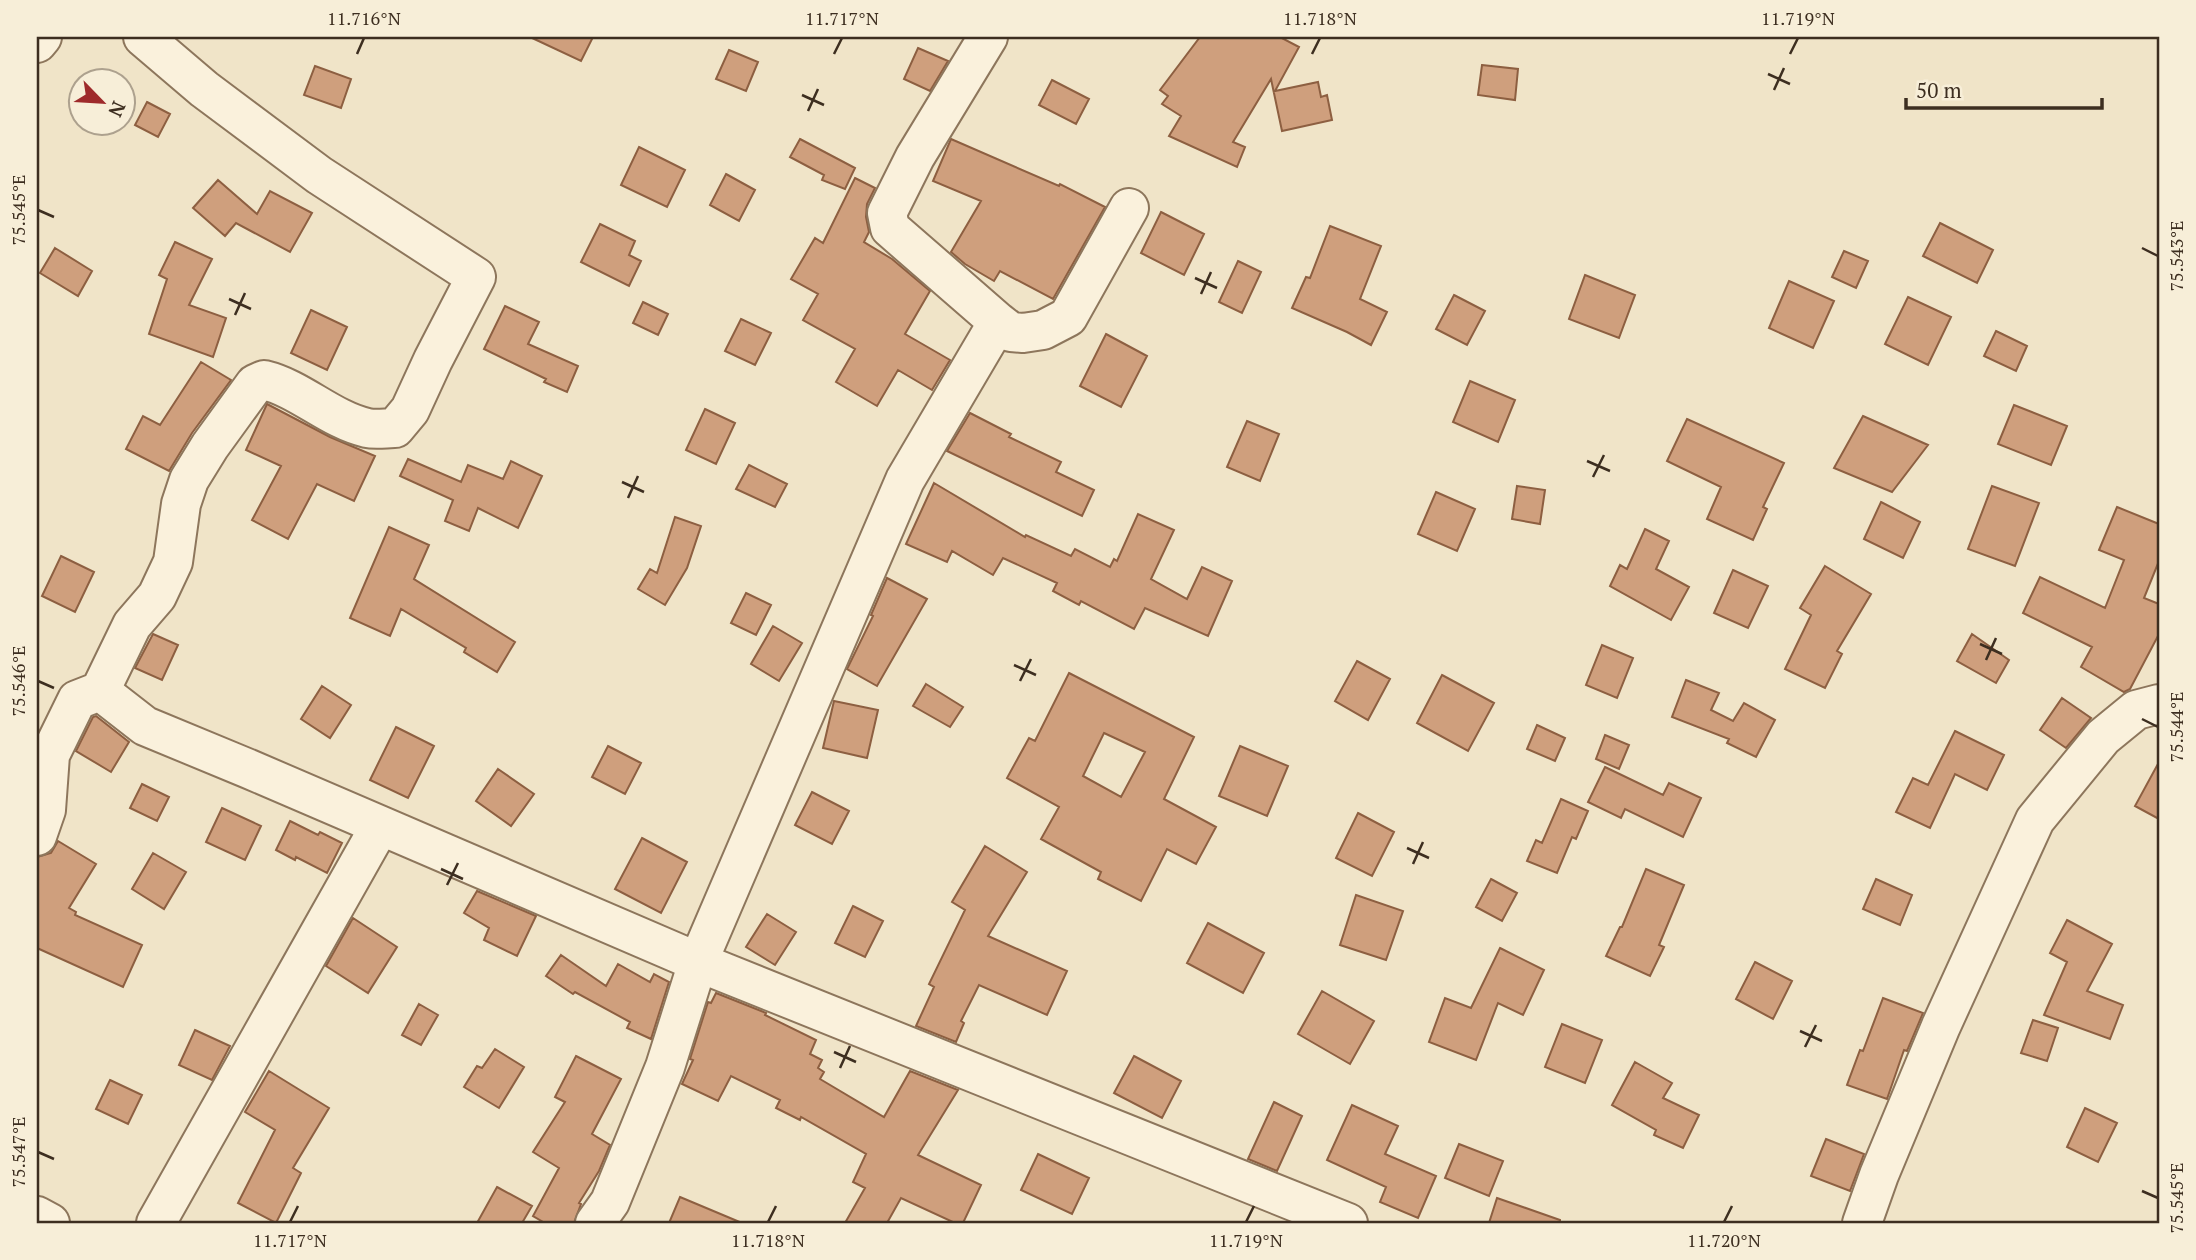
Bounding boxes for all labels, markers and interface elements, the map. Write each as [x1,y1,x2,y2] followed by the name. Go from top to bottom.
[327,6,401,30] text: 11.716°N
[805,6,879,30] text: 11.717°N
[1283,6,1357,30] text: 11.718°N
[1761,6,1835,30] text: 11.719°N
[66,66,136,136] north arrow
[1906,66,2102,110] scale bar
[1916,76,1962,104] text: 50 m
[103,98,132,122] text: N
[6,174,30,246] text: 75.545°E
[2164,220,2188,292] text: 75.543°E
[6,645,30,717] text: 75.546°E
[2164,691,2188,763] text: 75.544°E
[6,1116,30,1188] text: 75.547°E
[2164,1162,2188,1234] text: 75.545°E
[253,1228,327,1252] text: 11.717°N
[731,1228,805,1252] text: 11.718°N
[1209,1228,1283,1252] text: 11.719°N
[1687,1228,1761,1252] text: 11.720°N

